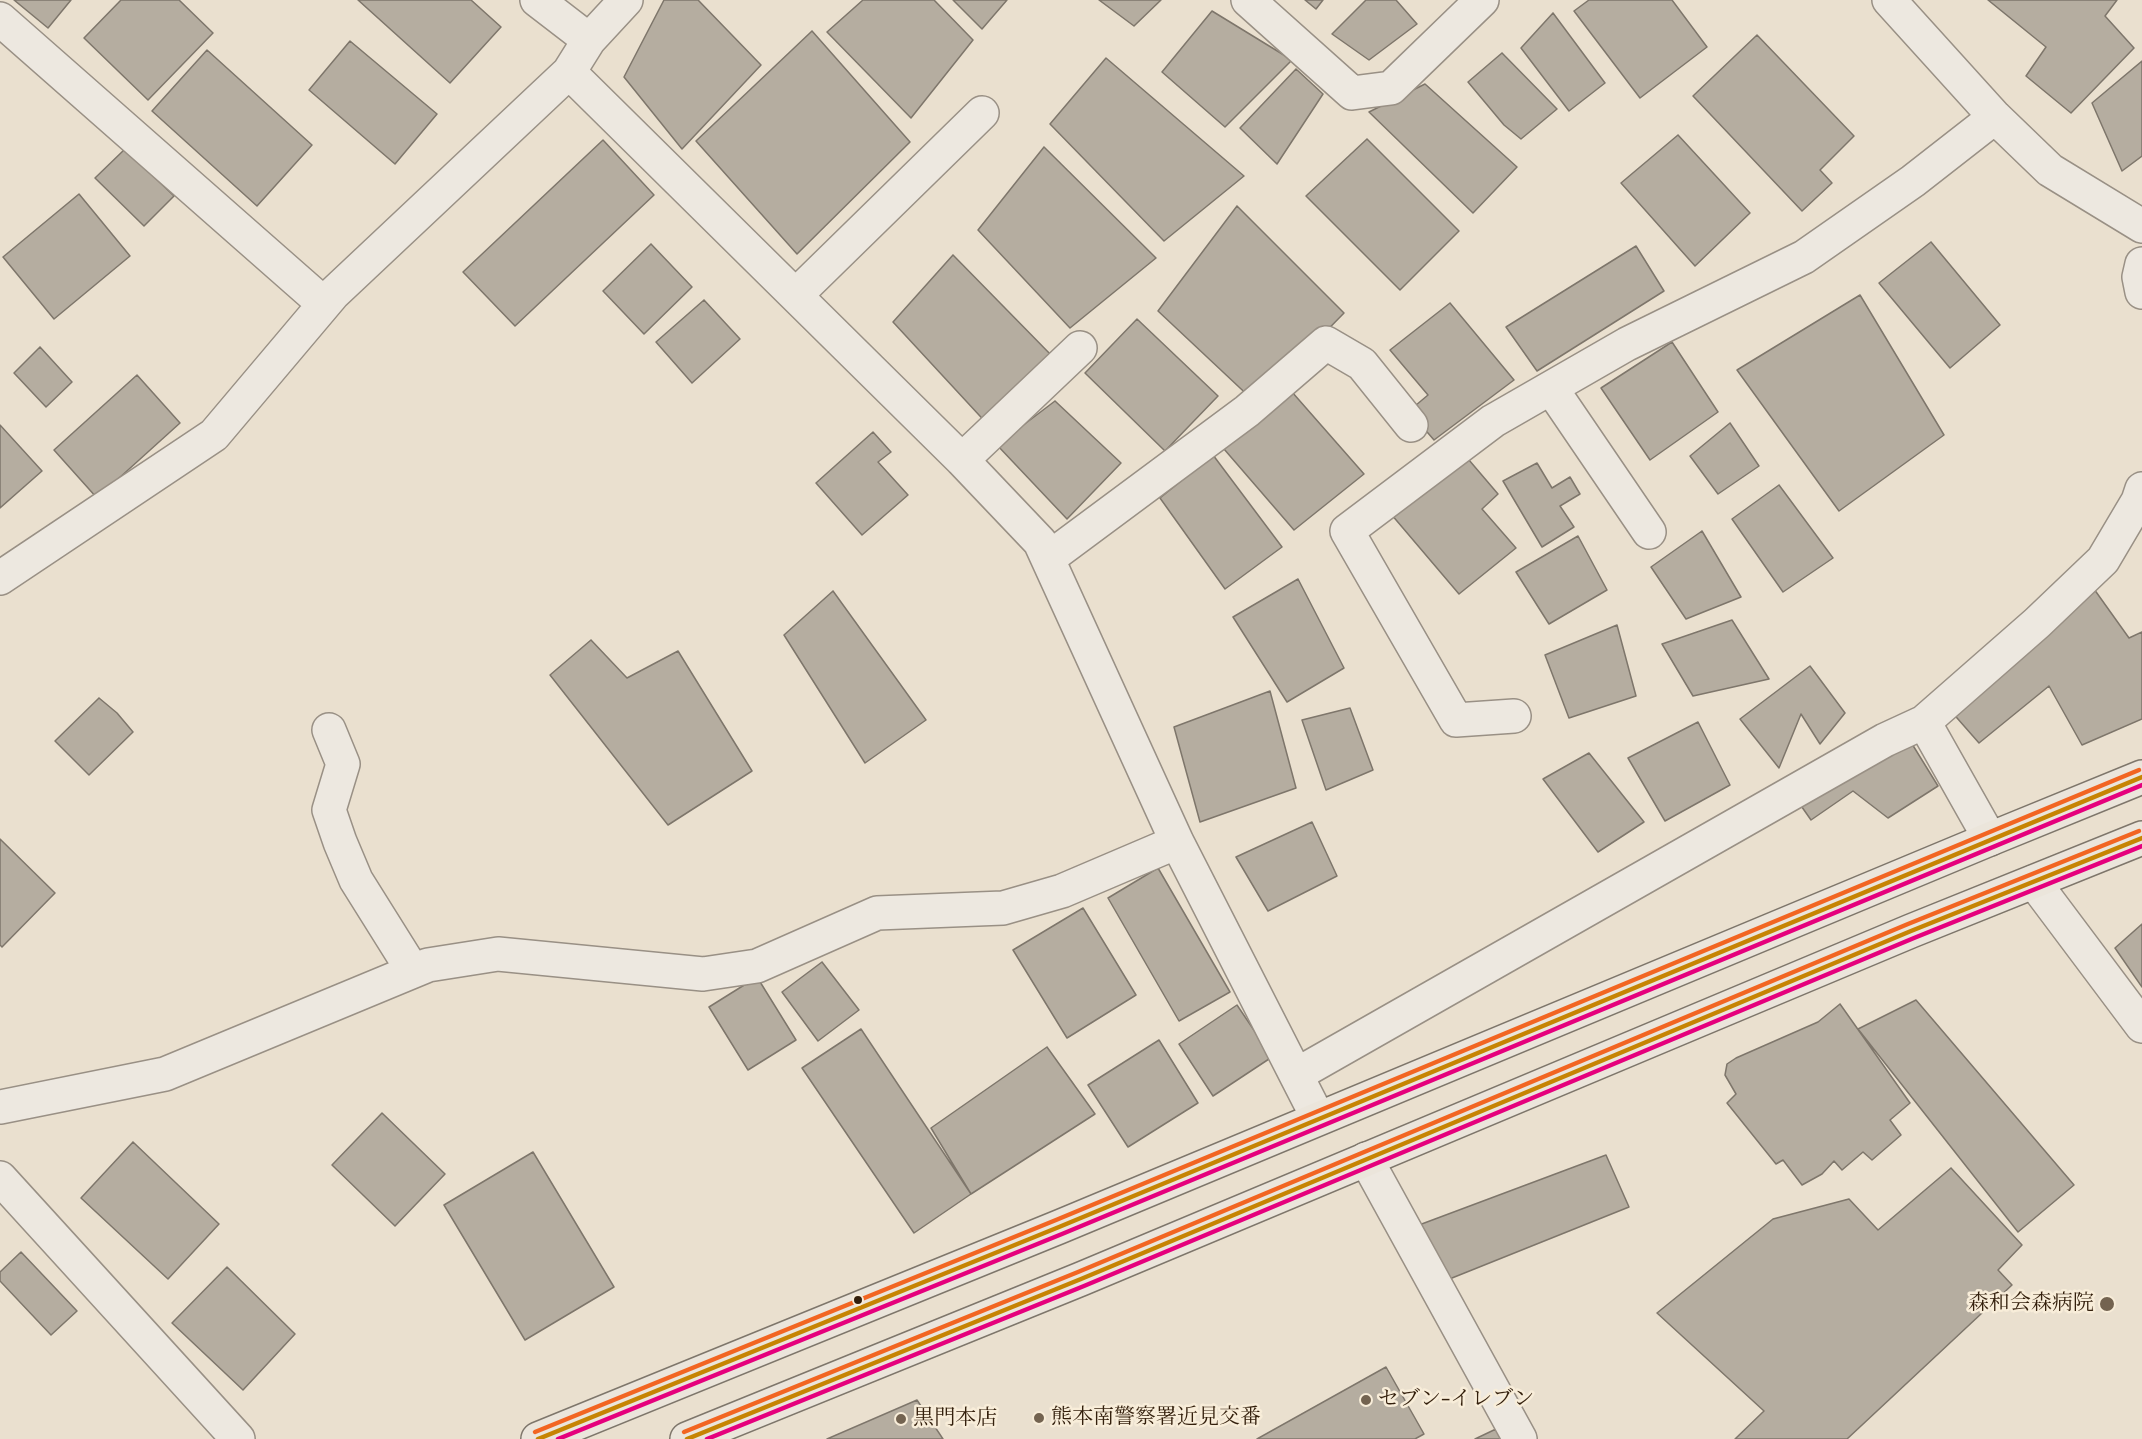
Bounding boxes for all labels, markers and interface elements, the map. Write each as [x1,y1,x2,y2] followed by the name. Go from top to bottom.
[1968,1291,2094,1317] place label: 森和会森病院
[852,1294,864,1306] unlabelled marker
[2098,1295,2116,1313] marker: 森和会森病院
[1378,1387,1534,1413] place label: セブン-イレブン
[1359,1393,1373,1407] marker: セブン-イレブン
[1051,1405,1261,1431] place label: 熊本南警察署近見交番
[913,1406,997,1432] place label: 黒門本店
[1032,1411,1046,1425] marker: 熊本南警察署近見交番
[894,1412,908,1426] marker: 黒門本店

